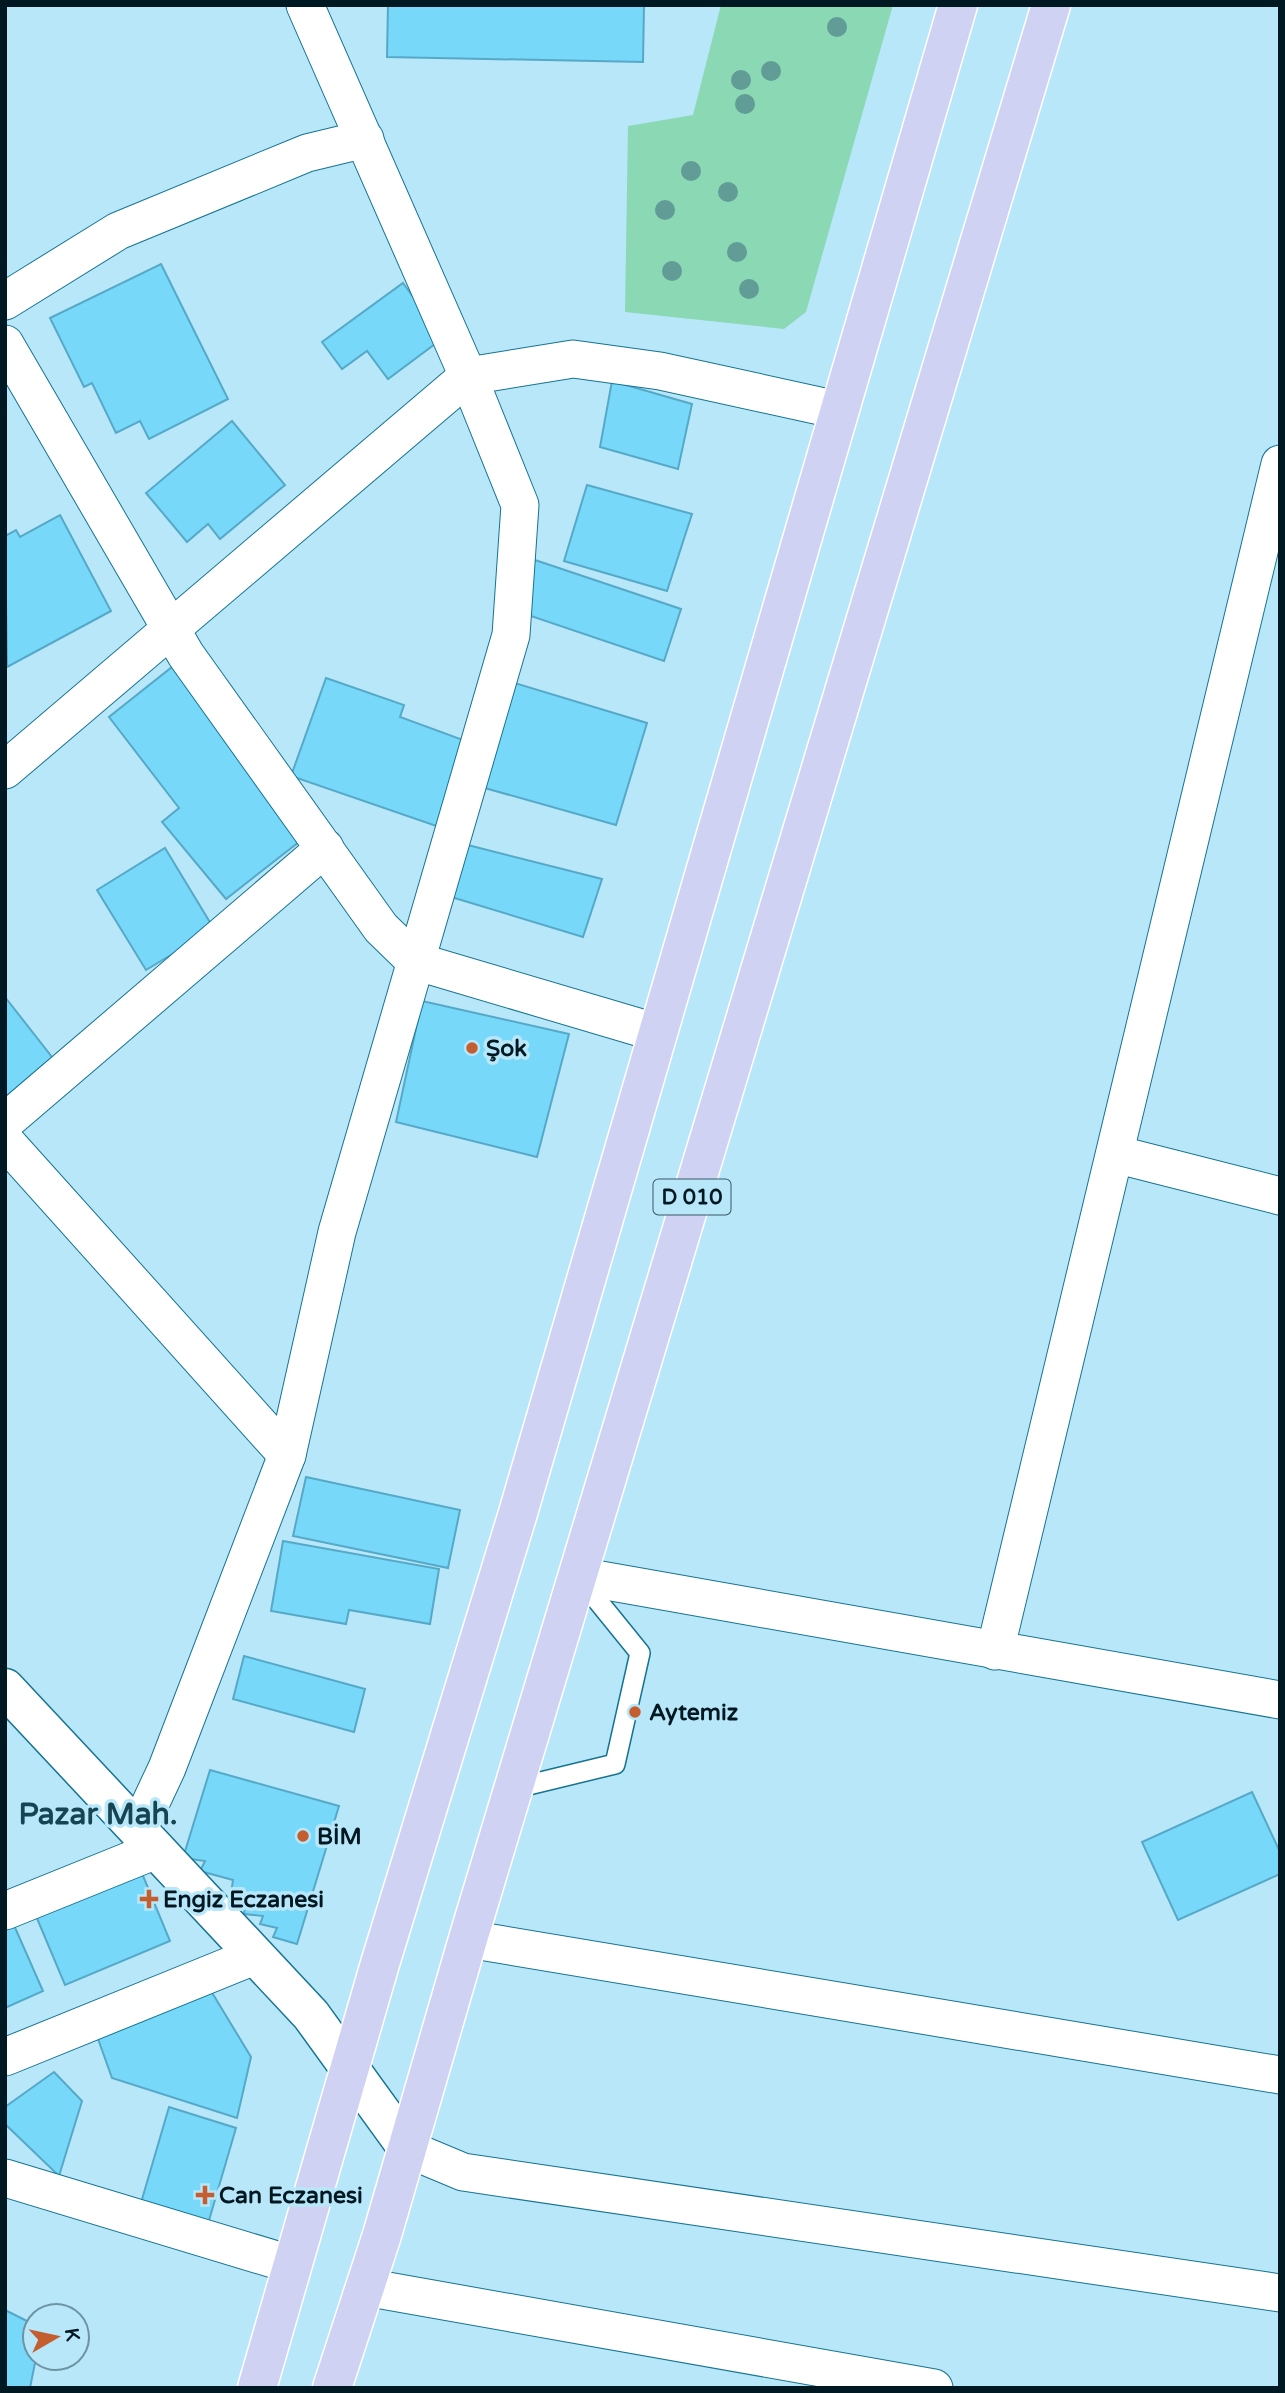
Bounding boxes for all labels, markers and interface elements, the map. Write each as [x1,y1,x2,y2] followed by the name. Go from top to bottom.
[486,1035,527,1063] place label: Şok
[464,1040,480,1056] marker: Şok
[654,1180,730,1214] road number: D 010
[649,1699,738,1727] place label: Aytemiz
[627,1704,643,1720] marker: Aytemiz
[18,1796,178,1833] district label: Pazar Mah.
[317,1823,362,1851] place label: BİM
[295,1828,311,1844] marker: BİM
[163,1886,324,1914] place label: Engiz Eczanesi
[141,1891,157,1907] marker: Engiz Eczanesi
[219,2182,363,2210] place label: Can Eczanesi
[197,2187,213,2203] marker: Can Eczanesi
[21,2302,91,2372] north arrow
[60,2326,84,2343] text: K

